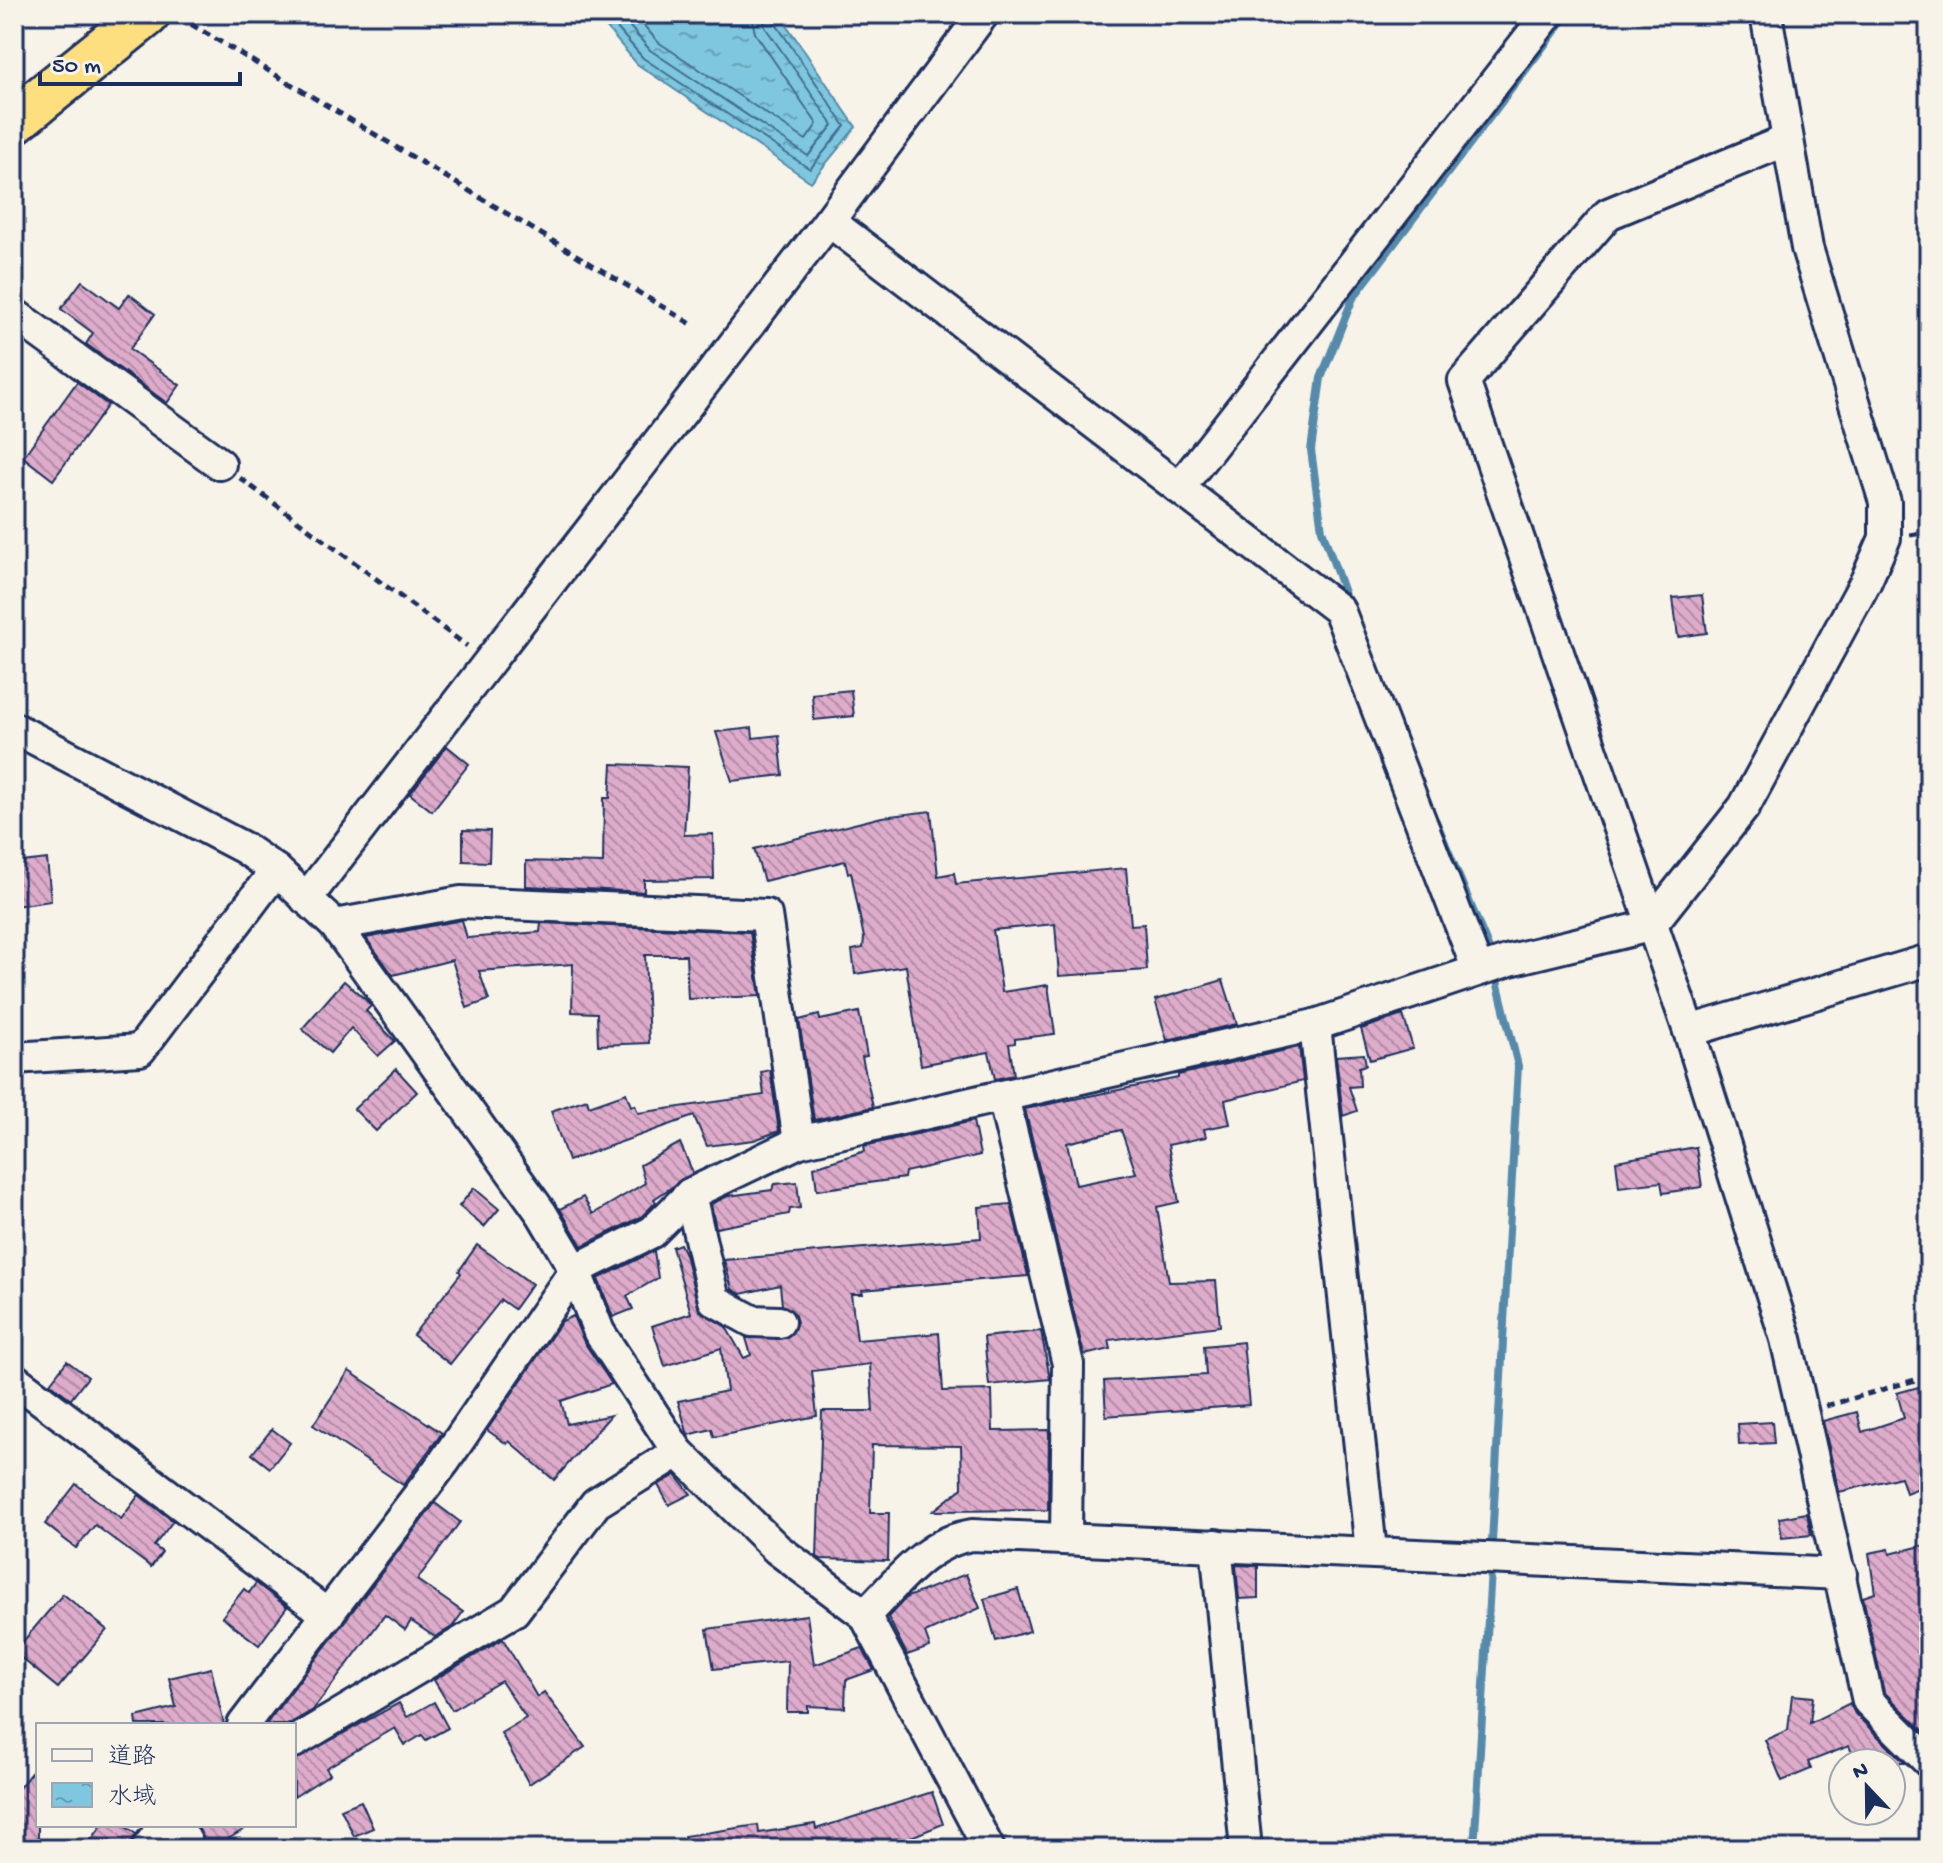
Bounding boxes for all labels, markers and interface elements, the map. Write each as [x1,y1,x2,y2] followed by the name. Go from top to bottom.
[40,36,240,86] scale bar
[52,53,101,82] text: 50 m
[36,1723,296,1827] legend
[108,1743,156,1773] text: 道路
[1827,1747,1907,1827] north arrow
[1849,1757,1873,1787] text: N
[108,1783,156,1813] text: 水域

